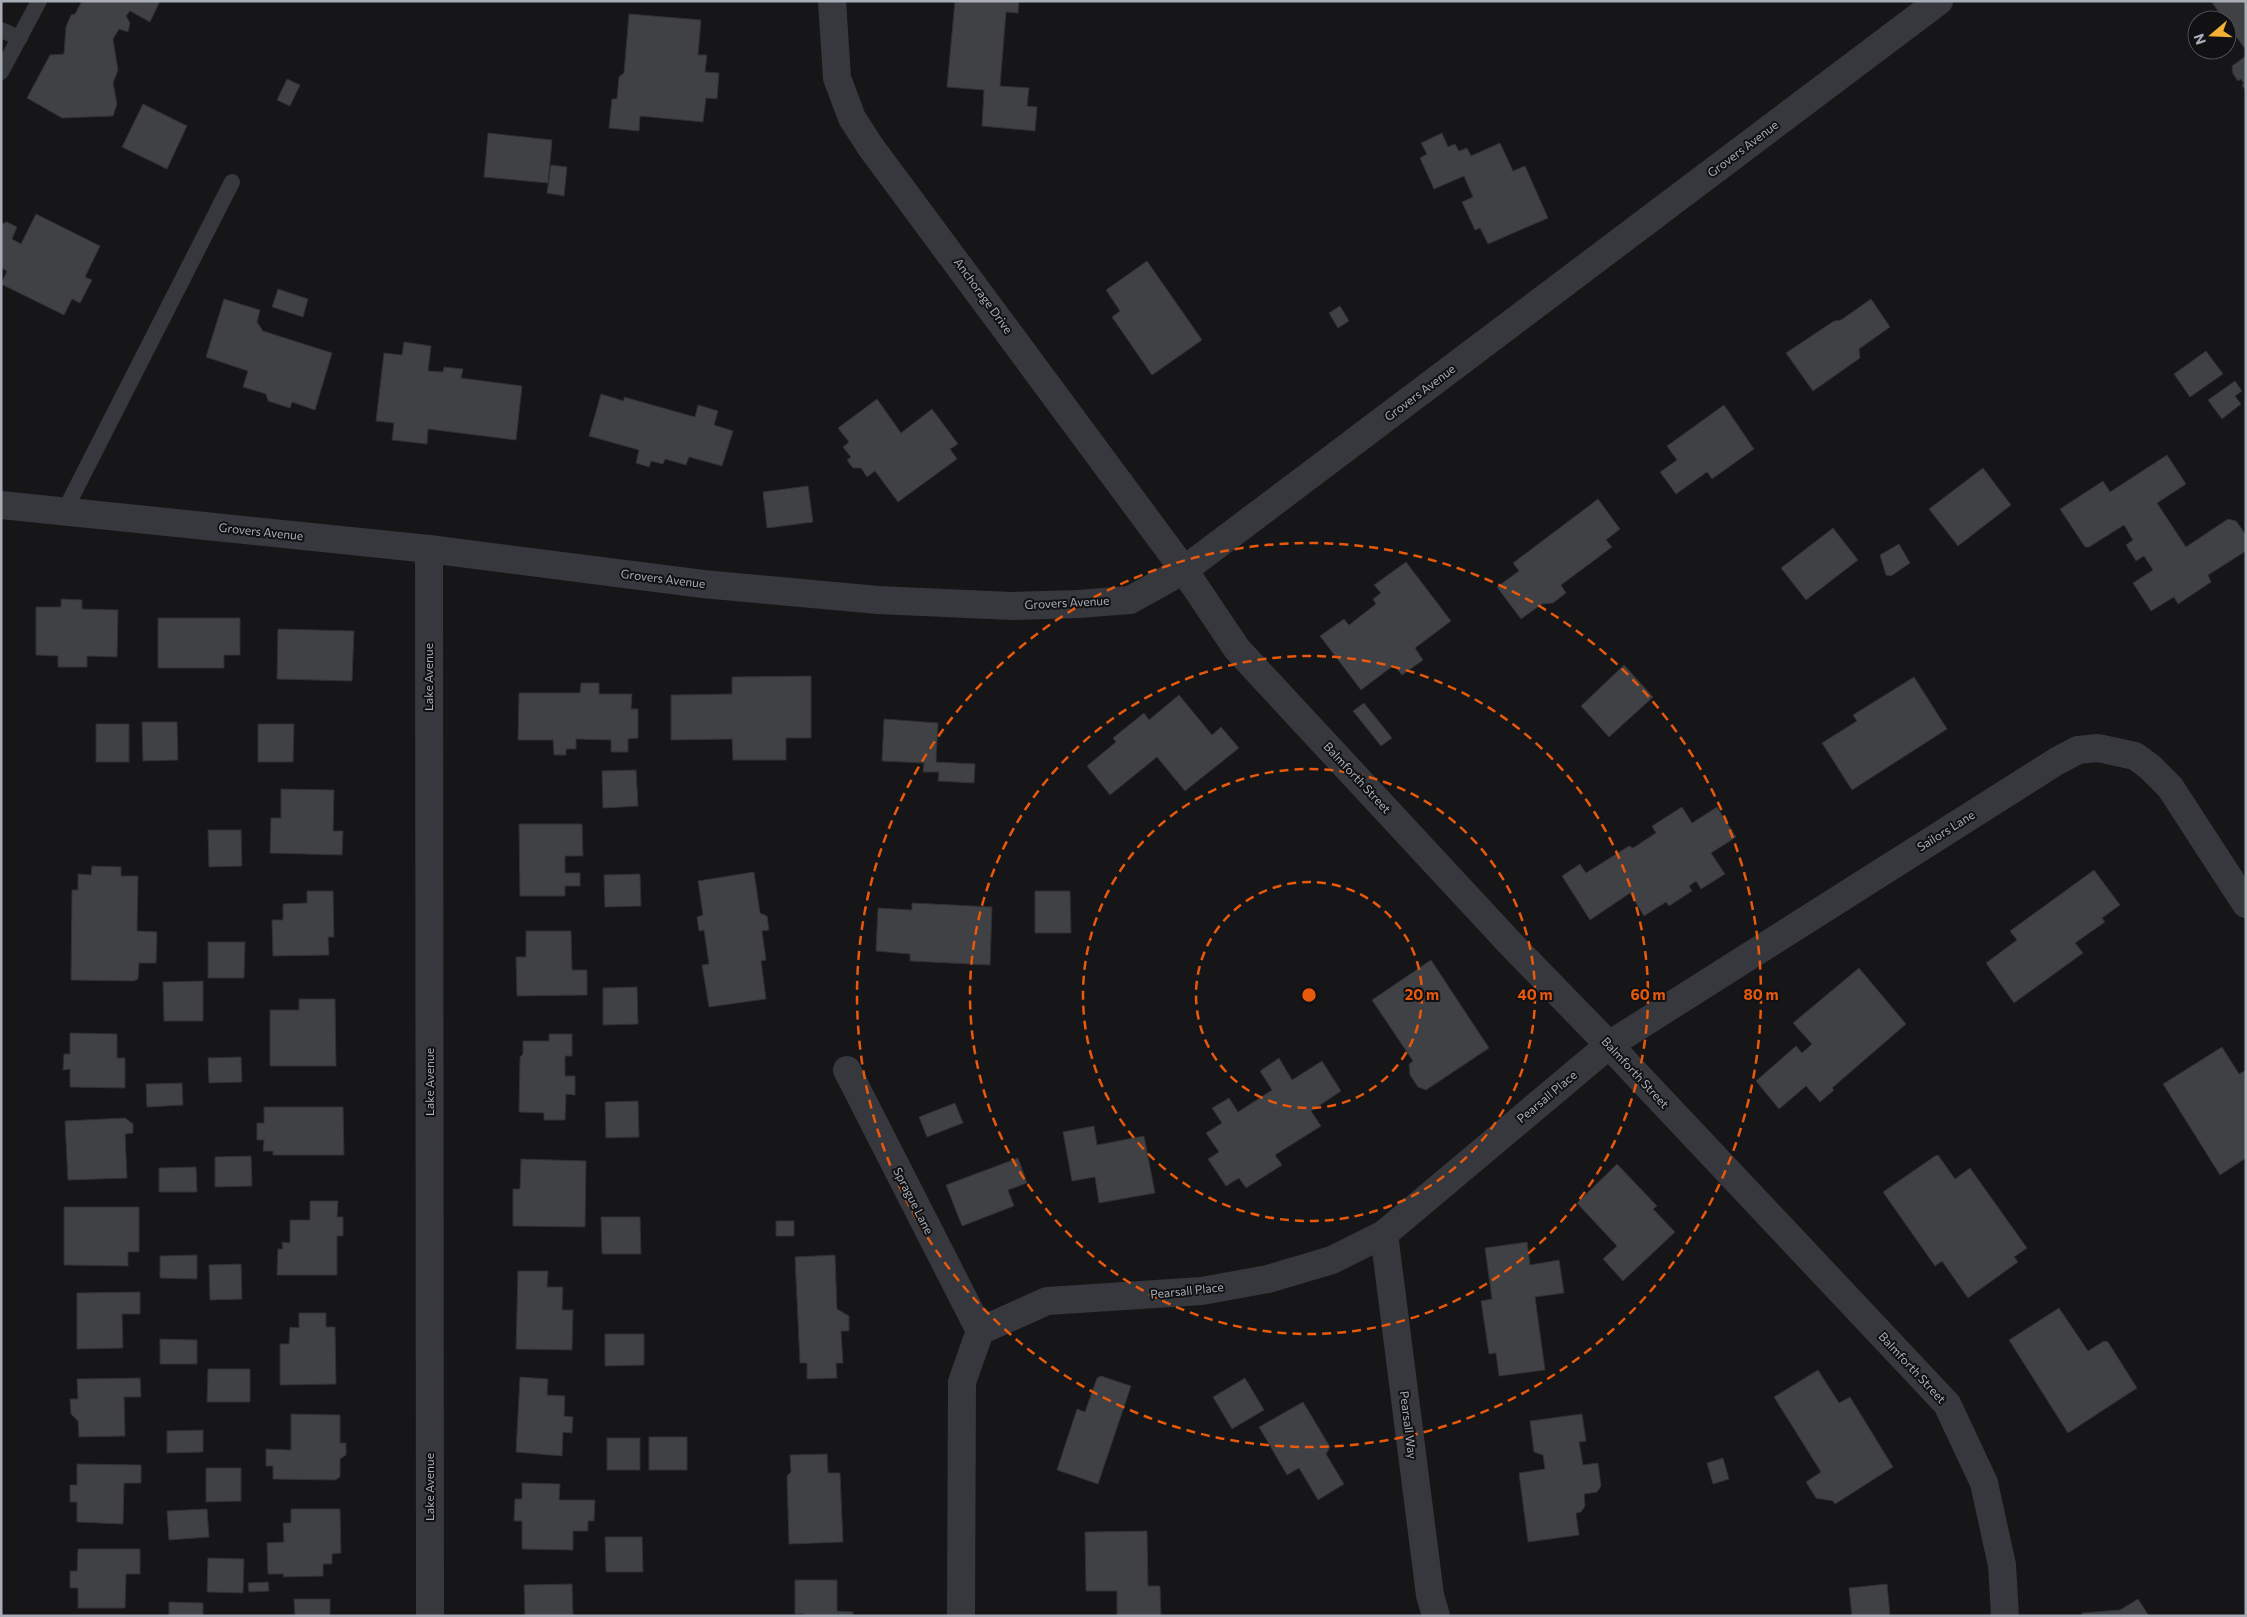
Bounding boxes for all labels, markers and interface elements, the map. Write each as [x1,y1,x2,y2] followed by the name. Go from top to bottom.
[2187,10,2237,60] north arrow
[2189,32,2209,47] text: N
[1704,117,1781,179] street label: Grovers Avenue
[952,255,1016,336] street label: Anchorage Drive
[1381,361,1458,423] street label: Grovers Avenue
[218,520,304,542] street label: Grovers Avenue
[620,566,706,590] street label: Grovers Avenue
[1024,593,1110,611] street label: Grovers Avenue
[421,643,435,711] street label: Lake Avenue
[1321,739,1394,816] street label: Balmforth Street
[1914,807,1977,853] street label: Sailors Lane
[1405,985,1439,1003] text: 20 m
[1517,985,1553,1003] text: 40 m
[1630,985,1666,1003] text: 60 m
[1743,985,1779,1003] text: 80 m
[1300,986,1318,1004] centre of rings
[1599,1034,1672,1111] street label: Balmforth Street
[422,1048,436,1116] street label: Lake Avenue
[1514,1067,1579,1125] street label: Pearsall Place
[891,1165,937,1236] street label: Sprague Lane
[1149,1279,1224,1301] street label: Pearsall Place
[1876,1329,1949,1406] street label: Balmforth Street
[1398,1390,1420,1460] street label: Pearsall Way
[422,1453,436,1521] street label: Lake Avenue

